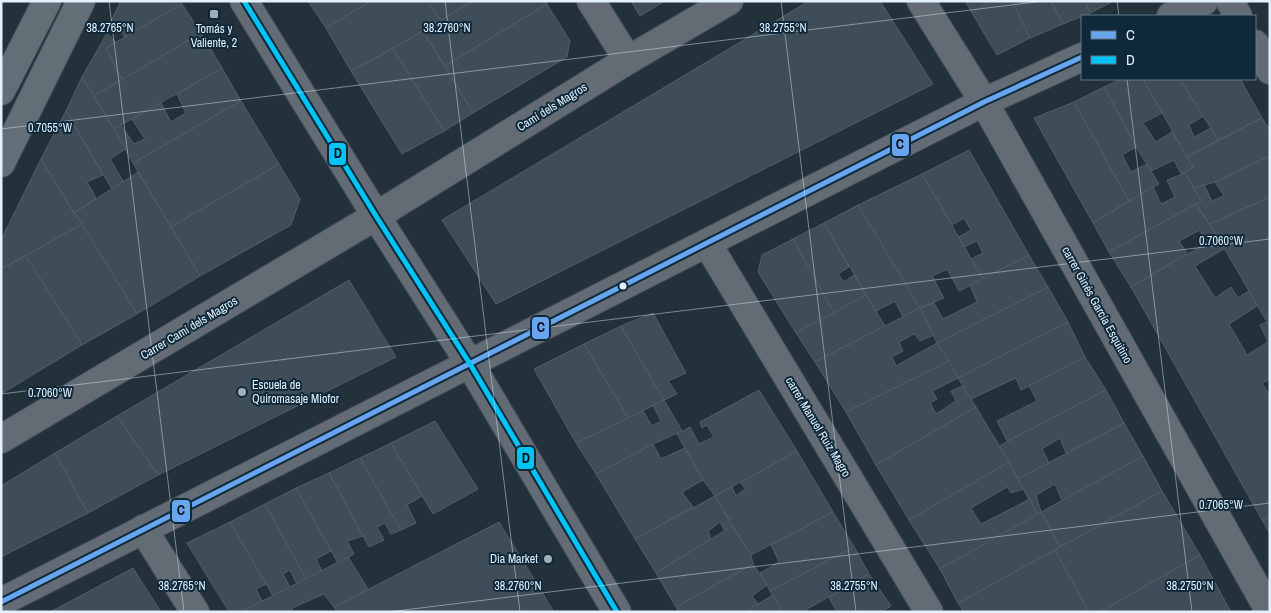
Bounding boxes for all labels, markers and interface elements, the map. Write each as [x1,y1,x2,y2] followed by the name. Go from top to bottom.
[208,8,220,20] marker: Tomás y Valiente, 2
[1081,15,1256,80] legend
[86,20,134,36] text: 38.2765°N
[423,20,471,36] text: 38.2760°N
[759,20,807,36] text: 38.2755°N
[191,21,237,51] place label: Tomás y Valiente, 2
[1126,24,1135,45] text: C
[1126,49,1135,70] text: D
[514,79,590,135] street label: Camí dels Magros
[28,120,73,136] text: 0.7055°W
[891,133,910,157] line badge: C
[896,135,904,153] text: C
[328,142,347,166] line badge: D
[334,144,342,162] text: D
[1199,233,1244,249] text: 0.7060°W
[1058,244,1136,366] street label: carrer Ginés García Esquitino
[618,281,628,291] unlabelled marker
[138,293,241,363] street label: Carrer Camí dels Magros
[531,316,550,340] line badge: C
[537,318,545,336] text: C
[782,374,854,480] street label: carrer Manuel Ruiz Magro
[252,377,340,407] place label: Escuela de Quiromasaje Miofor
[28,385,73,401] text: 0.7060°W
[236,386,248,398] marker: Escuela de Quiromasaje Miofor
[516,446,535,470] line badge: D
[522,449,530,467] text: D
[1199,497,1244,513] text: 0.7065°W
[171,499,191,523] line badge: C
[177,501,185,519] text: C
[490,551,538,567] place label: Dia Market
[542,553,554,565] marker: Dia Market
[158,578,206,594] text: 38.2765°N
[494,578,542,594] text: 38.2760°N
[830,578,878,594] text: 38.2755°N
[1166,578,1214,594] text: 38.2750°N

